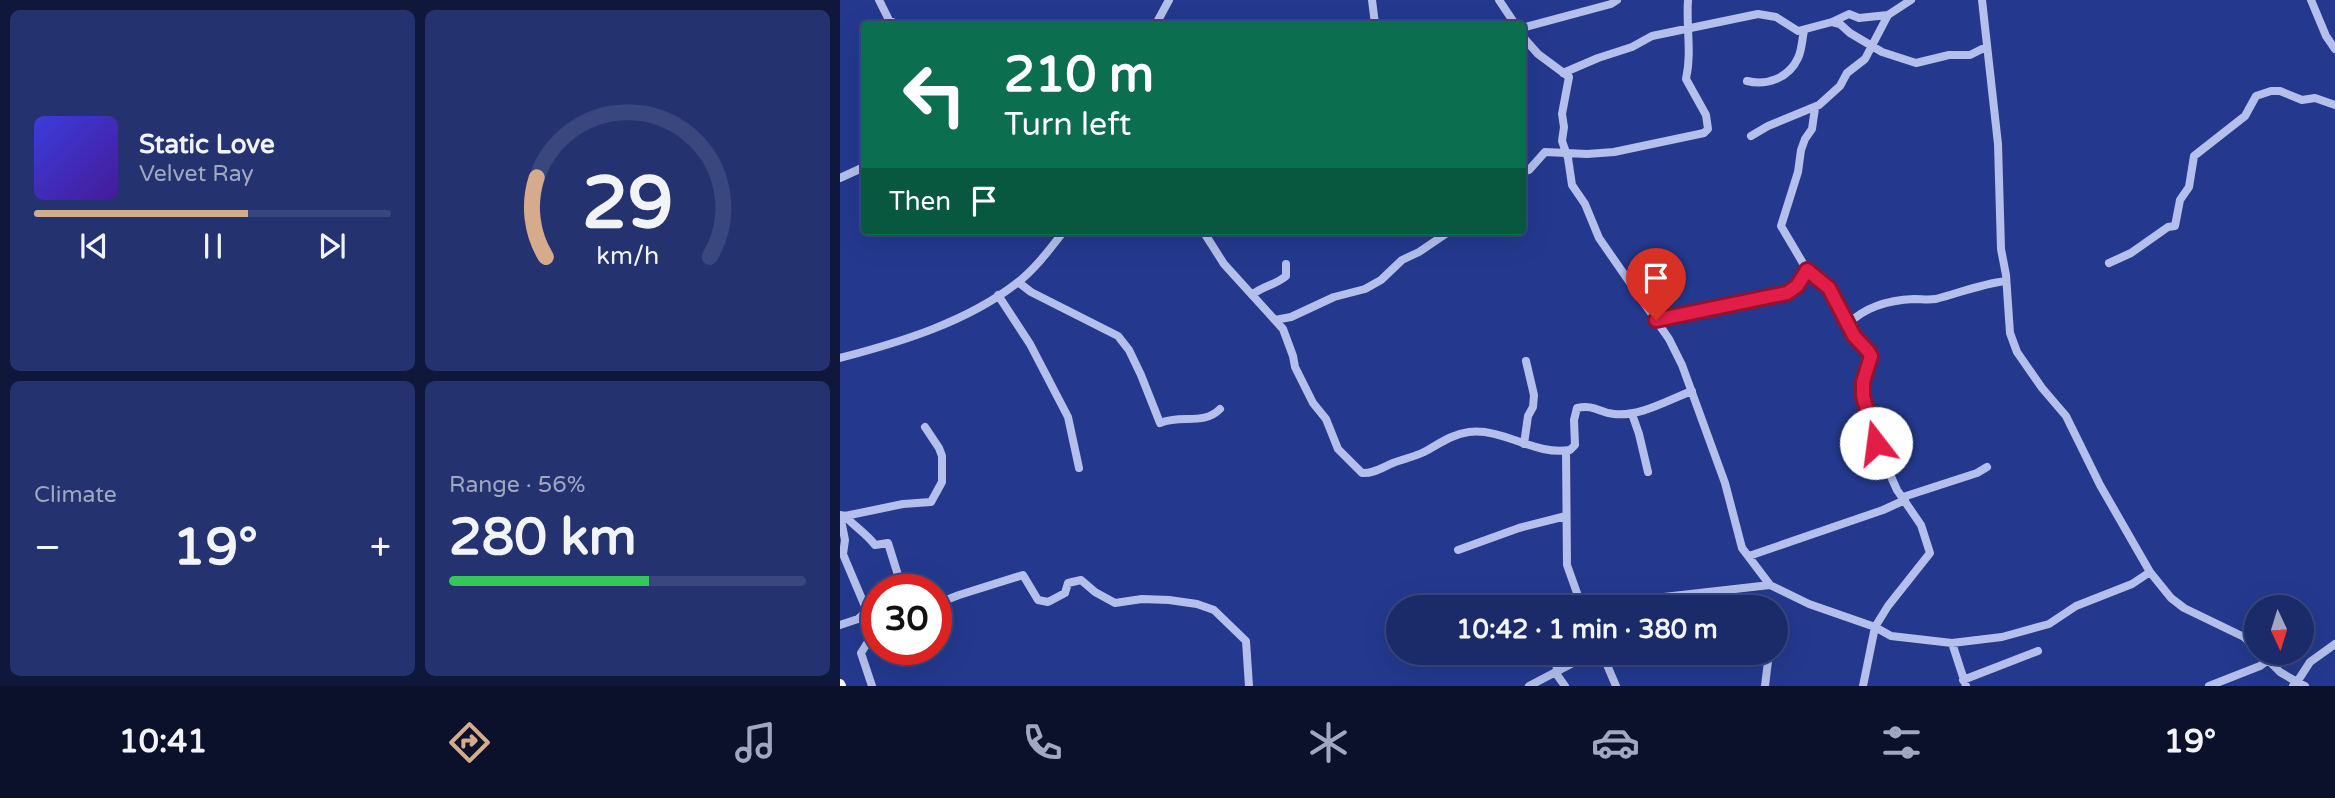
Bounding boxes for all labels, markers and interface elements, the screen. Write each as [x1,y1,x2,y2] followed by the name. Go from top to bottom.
[1004,46,1154,105] text: 210 m
[889,49,980,140] icon: left
[1004,106,1131,144] text: Turn left
[139,129,275,160] text: Static Love
[139,160,254,188] text: Velvet Ray
[582,160,673,248] text: 29
[965,182,1003,220] icon: arrive
[889,186,951,217] text: Then
[75,227,113,265] icon: previous
[194,227,232,265] icon: pause
[313,227,351,265] icon: next
[596,241,659,271] text: km/h
[1626,248,1686,320] pin
[1637,259,1675,297] icon: arrive
[1839,406,1913,480] position arrow
[449,471,585,499] text: Range · 56%
[34,481,117,509] text: Climate
[449,506,637,569] text: 280 km
[173,516,258,579] text: 19°
[34,525,61,571] text: −
[370,525,391,571] text: +
[861,574,952,665] speed limit sign: 30
[2244,595,2314,665] north arrow
[2244,595,2314,665] map controls
[1456,614,1718,645] text: 10:42 · 1 min · 380 m
[445,718,494,767] icon: directions
[731,718,780,767] icon: music
[1018,718,1067,767] icon: phone
[1304,718,1353,767] icon: climate
[1591,718,1640,767] icon: car
[1877,718,1926,767] icon: filters
[119,723,207,761] text: 10:41
[2164,723,2216,761] text: 19°

